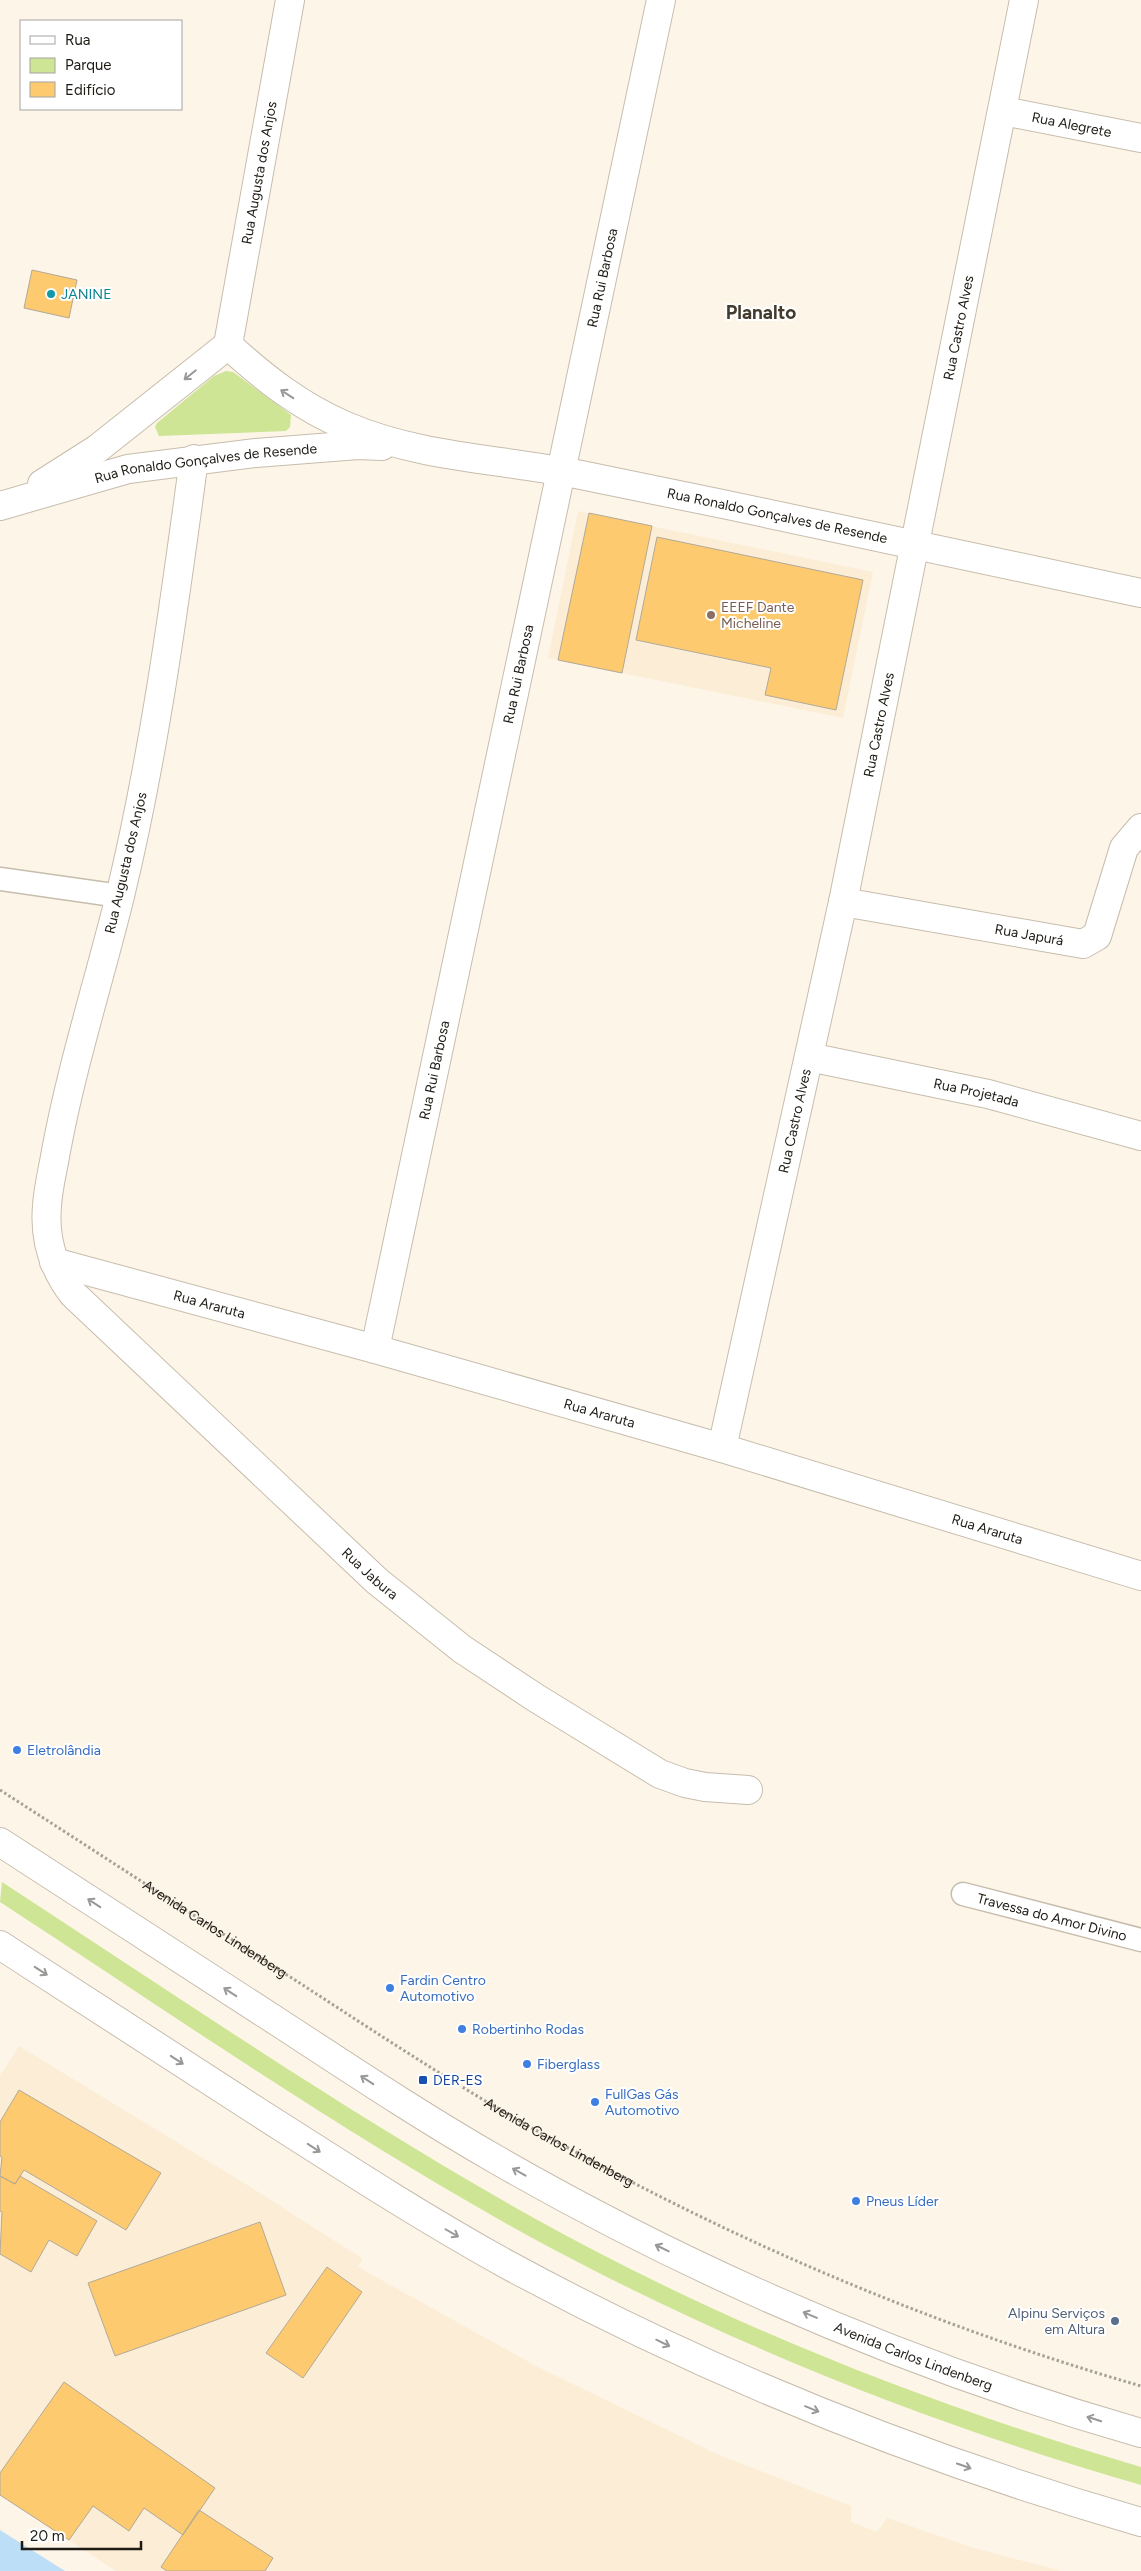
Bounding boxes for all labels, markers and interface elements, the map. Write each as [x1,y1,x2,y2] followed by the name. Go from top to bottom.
[20,20,182,110] legend
[65,31,90,49] text: Rua
[65,56,112,74] text: Parque
[65,81,116,99] text: Edifício
[238,100,280,246] street label: Rua Augusta dos Anjos
[1030,108,1113,141] street label: Rua Alegrete
[583,227,621,329] street label: Rua Rui Barbosa
[939,274,977,382] street label: Rua Castro Alves
[61,286,111,303] place label: JANINE
[45,288,57,300] marker: JANINE
[726,301,796,324] district label: Planalto
[184,370,197,381] one-way arrow
[281,389,295,399] one-way arrow
[92,440,318,487] street label: Rua Ronaldo Gonçalves de Resende
[666,484,889,547] street label: Rua Ronaldo Gonçalves de Resende
[721,599,795,632] place label: EEEF Dante Micheline
[705,609,717,621] marker: EEEF Dante Micheline
[499,623,537,725] street label: Rua Rui Barbosa
[860,671,897,779] street label: Rua Castro Alves
[101,790,151,936] street label: Rua Augusta dos Anjos
[993,920,1065,949] street label: Rua Japurá
[415,1019,453,1121] street label: Rua Rui Barbosa
[775,1067,814,1175] street label: Rua Castro Alves
[932,1074,1021,1111] street label: Rua Projetada
[172,1286,247,1322] street label: Rua Araruta
[562,1395,637,1431] street label: Rua Araruta
[950,1510,1025,1548] street label: Rua Araruta
[338,1544,401,1603] street label: Rua Jabura
[27,1742,101,1759] place label: Eletrolândia
[11,1744,23,1756] marker: Eletrolândia
[140,1876,290,1981] street label: Avenida Carlos Lindenberg
[975,1889,1129,1945] street label: Travessa do Amor Divino
[87,1898,101,1908] one-way arrow
[34,1966,48,1977] one-way arrow
[400,1972,486,2005] place label: Fardin Centro Automotivo
[384,1982,396,1994] marker: Fardin Centro Automotivo
[224,1986,238,1996] one-way arrow
[472,2021,584,2038] place label: Robertinho Rodas
[456,2023,468,2035] marker: Robertinho Rodas
[170,2055,184,2065] one-way arrow
[537,2056,600,2073] place label: Fiberglass
[521,2058,533,2070] marker: Fiberglass
[433,2072,482,2089] place label: DER-ES
[417,2074,429,2086] marker: DER-ES
[360,2075,374,2085] one-way arrow
[605,2086,679,2119] place label: FullGas Gás Automotivo
[481,2094,637,2190] street label: Avenida Carlos Lindenberg
[589,2096,601,2108] marker: FullGas Gás Automotivo
[307,2142,321,2153] one-way arrow
[511,2167,526,2177] one-way arrow
[866,2193,939,2210] place label: Pneus Líder
[850,2195,862,2207] marker: Pneus Líder
[445,2228,459,2238] one-way arrow
[655,2243,670,2252] one-way arrow
[1008,2305,1105,2338] place label: Alpinu Serviços em Altura
[803,2310,818,2319] one-way arrow
[1109,2315,1121,2327] marker: Alpinu Serviços em Altura
[832,2318,995,2394] street label: Avenida Carlos Lindenberg
[655,2339,670,2348] one-way arrow
[804,2405,819,2414] one-way arrow
[1087,2413,1103,2423] one-way arrow
[955,2462,971,2472] one-way arrow
[22,2518,141,2550] scale bar
[30,2527,64,2545] text: 20 m

